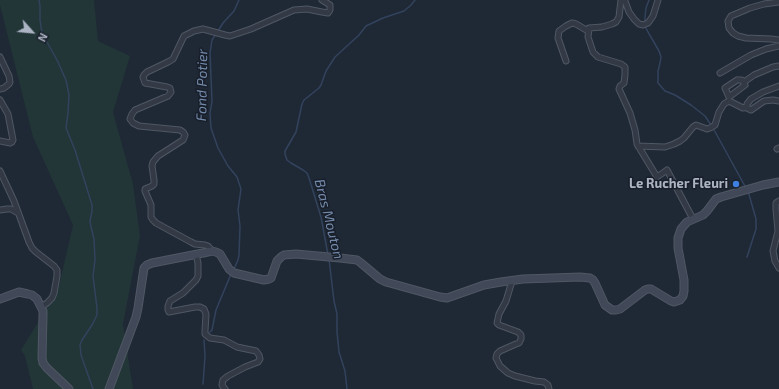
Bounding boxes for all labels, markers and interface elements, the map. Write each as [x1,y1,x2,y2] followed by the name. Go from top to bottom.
[12,12,52,52] north arrow
[36,31,51,44] text: N
[193,49,211,121] water label: Fond Potier
[629,176,728,192] place label: Le Rucher Fleuri
[311,177,347,261] water label: Bras Mouton
[731,179,741,189] marker: Le Rucher Fleuri

